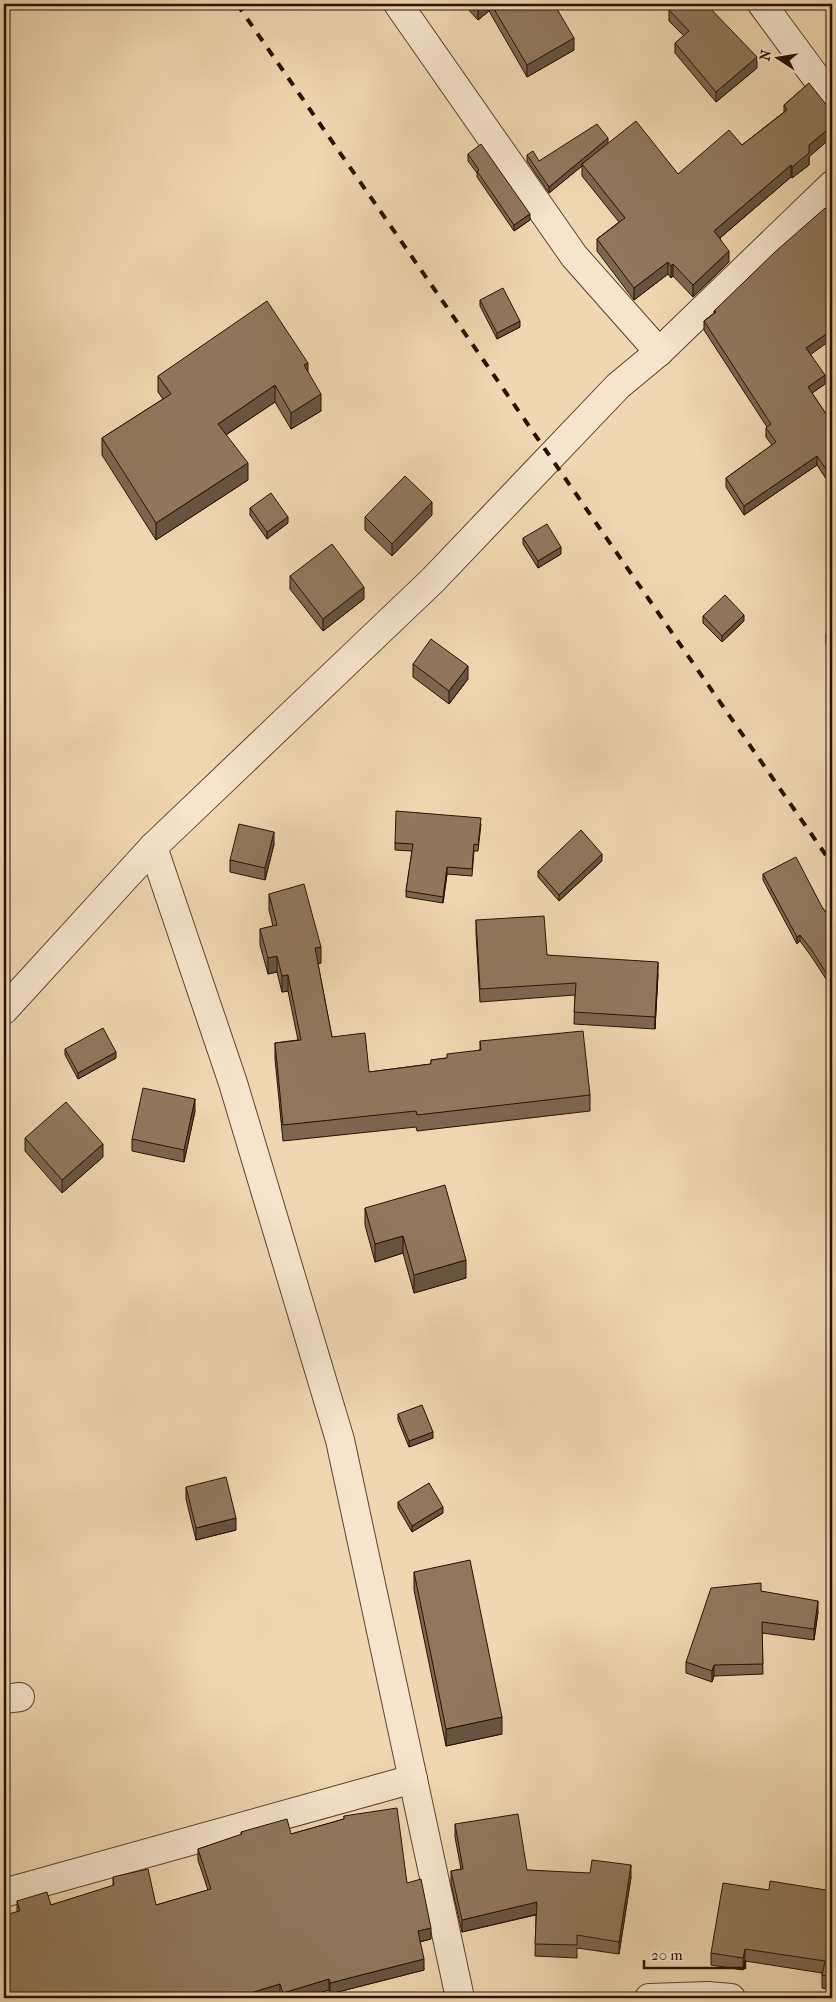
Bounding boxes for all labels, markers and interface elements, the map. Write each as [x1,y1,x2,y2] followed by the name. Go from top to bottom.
[754,32,804,82] north arrow
[756,48,775,62] text: N
[644,1937,745,1969] scale bar
[651,1946,683,1964] text: 20 m

